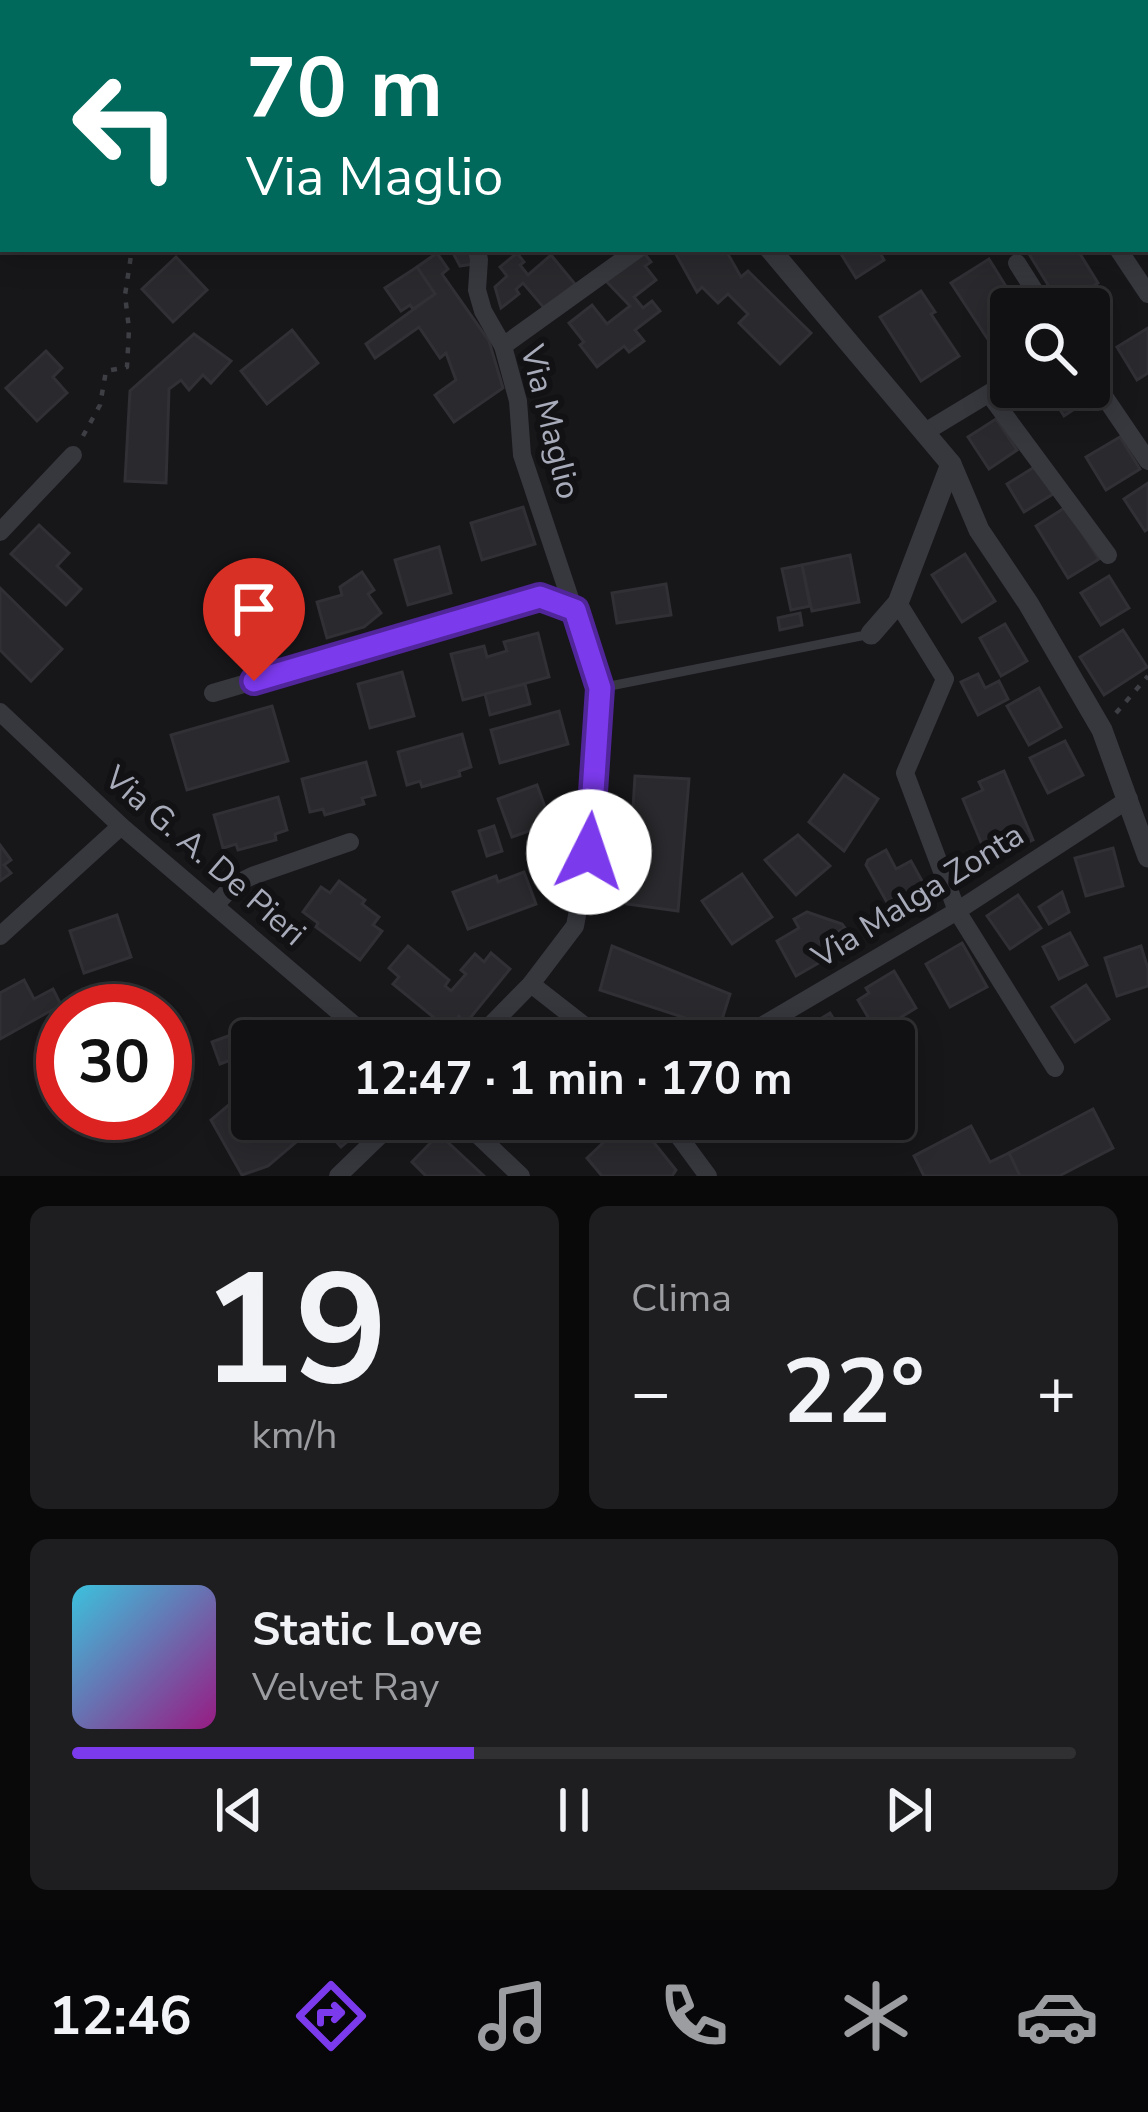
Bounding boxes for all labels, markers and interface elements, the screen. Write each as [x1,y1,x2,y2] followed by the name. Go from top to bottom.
[246,31,443,146] text: 70 m
[48,48,204,204] icon: left
[246,140,503,214] text: Via Maglio
[990,288,1110,408] map controls
[990,288,1110,408] button: search
[509,339,591,504] street label: Via Maglio
[203,558,305,681] pin
[221,576,287,642] icon: arrive
[94,755,315,956] street label: Via G. A. De Pieri
[526,789,652,915] position arrow
[803,813,1033,980] street label: Via Malga Zonta
[36,984,192,1140] speed limit sign: 30
[353,1049,793,1110] text: 12:47 · 1 min · 170 m
[201,1224,388,1437] text: 19
[631,1272,732,1325] text: Clima
[782,1331,925,1454] text: 22°
[631,1348,671,1438] text: −
[1036,1348,1076,1438] text: +
[252,1409,337,1462] text: km/h
[252,1600,482,1661] text: Static Love
[252,1661,439,1714] text: Velvet Ray
[206,1777,272,1843] icon: previous
[541,1777,607,1843] icon: pause
[876,1777,942,1843] icon: next
[289,1974,373,2058] icon: directions
[471,1974,555,2058] icon: music
[652,1974,736,2058] icon: phone
[834,1974,918,2058] icon: climate
[1015,1974,1099,2058] icon: car
[49,1979,192,2053] text: 12:46

